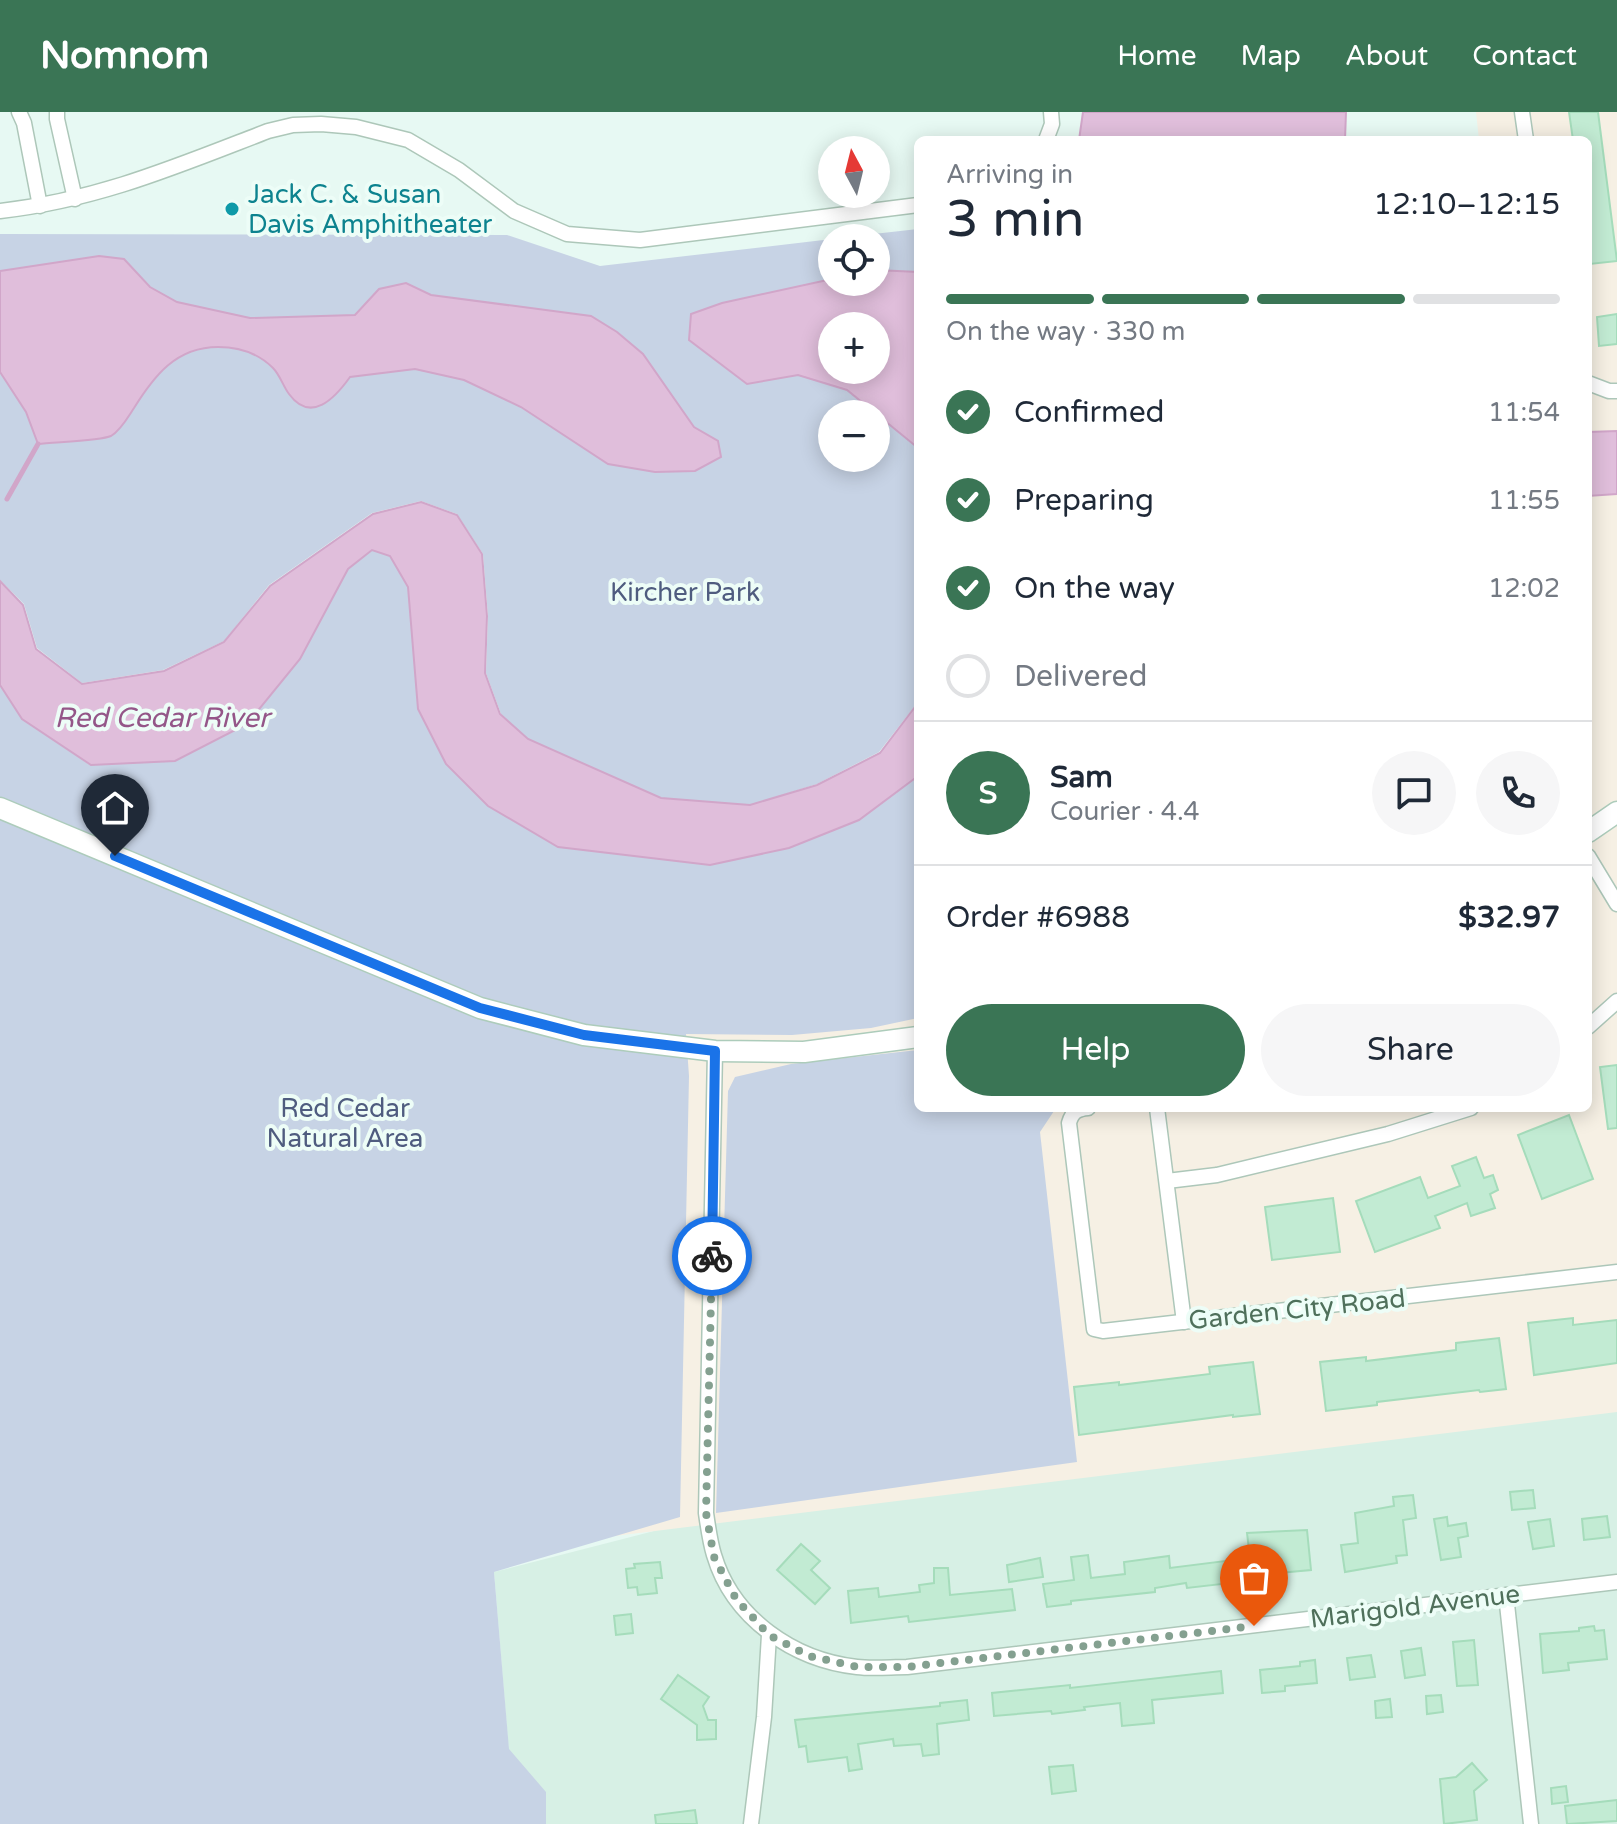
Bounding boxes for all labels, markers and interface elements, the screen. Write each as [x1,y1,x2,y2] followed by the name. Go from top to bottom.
[40,33,209,79] text: Nomnom
[1117,39,1197,73] text: Home
[1241,39,1301,73] text: Map
[1345,39,1428,73] text: About
[1472,39,1577,73] text: Contact
[818,136,890,208] north arrow
[818,136,890,472] map controls
[946,159,1073,190] text: Arriving in
[248,179,492,240] place label: Jack C. & Susan Davis Amphitheater
[1373,186,1560,223] text: 12:10–12:15
[946,188,1085,251] text: 3 min
[223,200,241,218] marker: Jack C. & Susan Davis Amphitheater
[818,224,890,296] button: locate
[818,312,890,384] button: +
[946,316,1185,347] text: On the way · 330 m
[946,390,990,434] icon: check
[1014,394,1165,431] text: Confirmed
[1488,397,1560,428] text: 11:54
[818,400,890,472] button: −
[946,478,990,522] icon: check
[1014,482,1154,519] text: Preparing
[1488,485,1560,516] text: 11:55
[946,566,990,610] icon: check
[1014,570,1175,607] text: On the way
[1488,573,1560,604] text: 12:02
[610,577,760,608] park label: Kircher Park
[1014,658,1148,695] text: Delivered
[54,701,273,735] water label: Red Cedar River
[1372,751,1456,835] button: chat
[1476,751,1560,835] button: phone
[1050,759,1113,796] text: Sam
[81,774,149,856] pin
[979,775,997,812] text: S
[93,786,137,830] icon: home
[1050,796,1200,827] text: Courier · 4.4
[946,899,1130,936] text: Order #6988
[1458,899,1560,936] text: $32.97
[946,1004,1245,1096] button: Help
[1261,1004,1560,1096] button: Share
[267,1093,423,1154] park label: Red Cedar Natural Area
[672,1216,752,1296] courier
[690,1234,734,1278] icon: bike
[1187,1283,1407,1336] street label: Garden City Road
[1220,1544,1288,1626] pin
[1232,1556,1276,1600] icon: bag
[1308,1578,1522,1635] street label: Marigold Avenue

